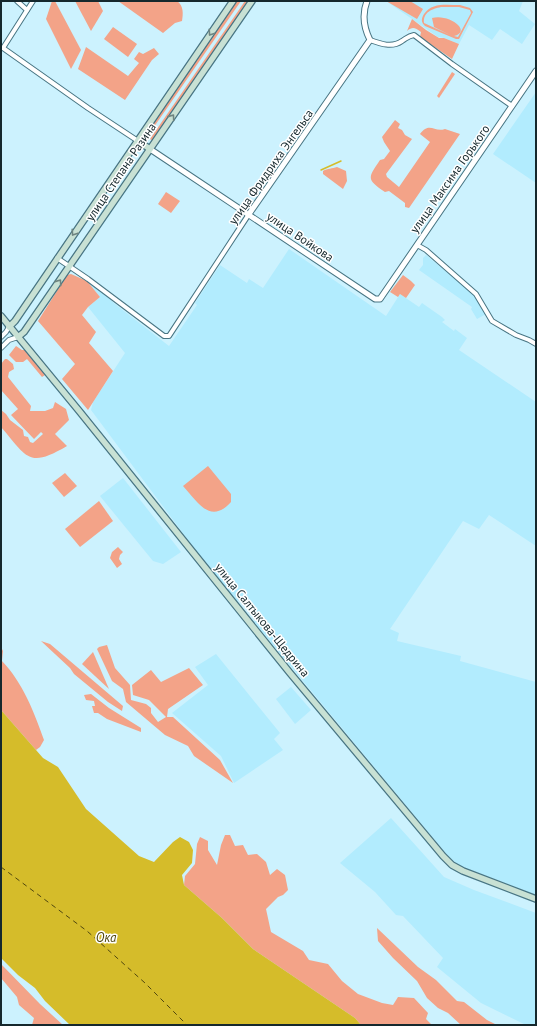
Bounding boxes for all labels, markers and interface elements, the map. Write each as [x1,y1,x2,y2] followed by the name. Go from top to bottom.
[208,29,216,36] one-way arrow
[225,106,316,227] street label: улица Фридриха Энгельса
[167,115,174,122] one-way arrow
[82,120,159,224] street label: улица Степана Разина
[406,122,493,236] street label: улица Максима Горького
[264,209,337,265] street label: улица Войкова
[71,229,79,236] one-way arrow
[54,279,62,286] one-way arrow
[212,560,313,680] street label: улица Салтыкова-Щедрина
[96,929,117,946] water label: Ока

